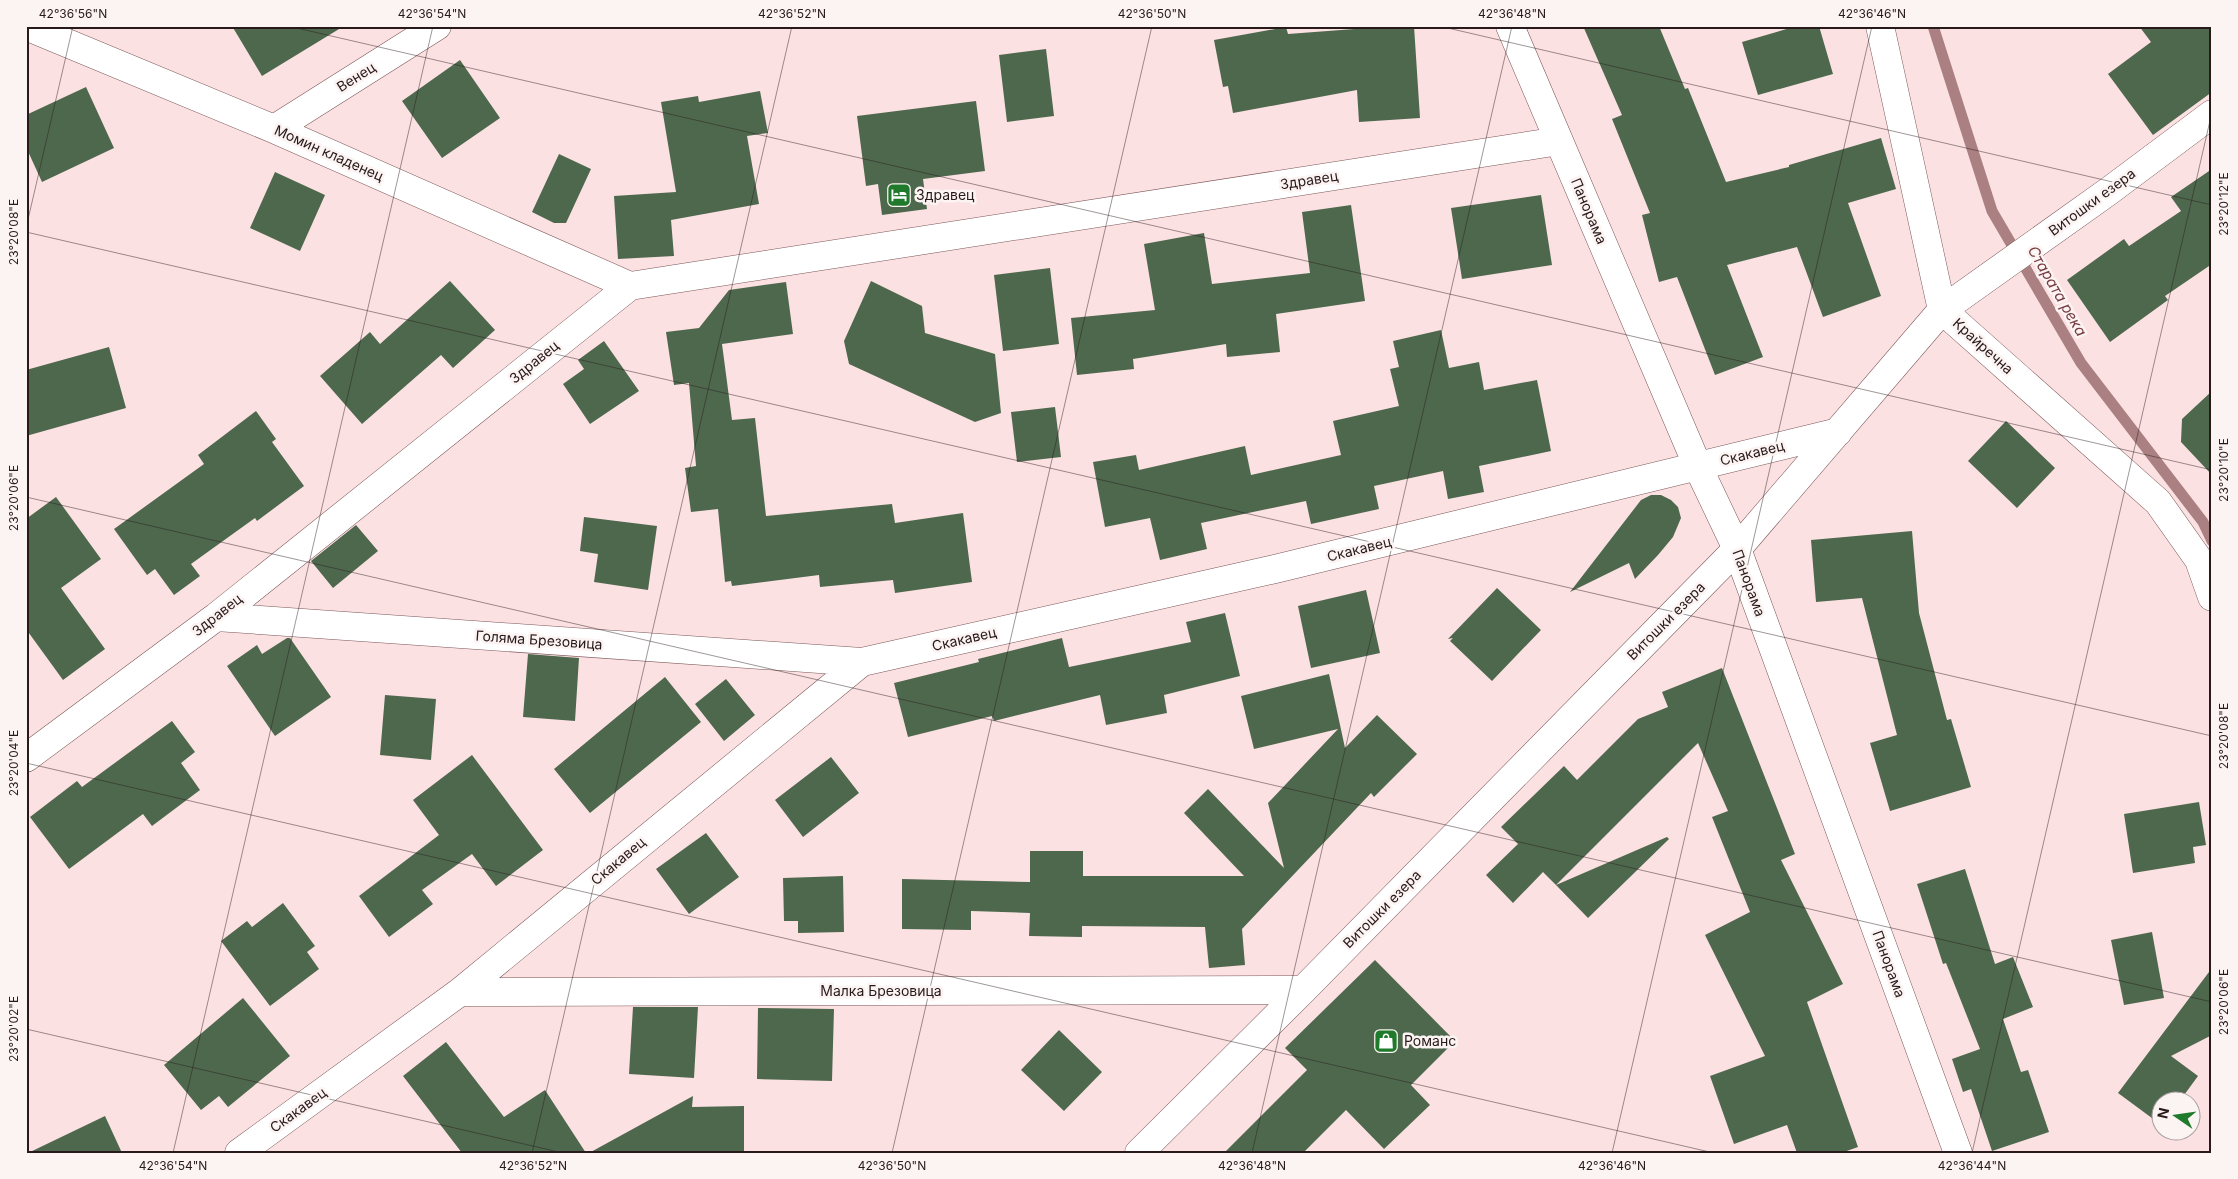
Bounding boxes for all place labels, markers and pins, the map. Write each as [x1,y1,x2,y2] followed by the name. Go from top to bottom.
[886,182,912,208] hotel icon: Здравец
[916,186,975,203] place label: Здравец
[1373,1028,1399,1054] shop icon: Романс
[1404,1032,1456,1049] place label: Романс

